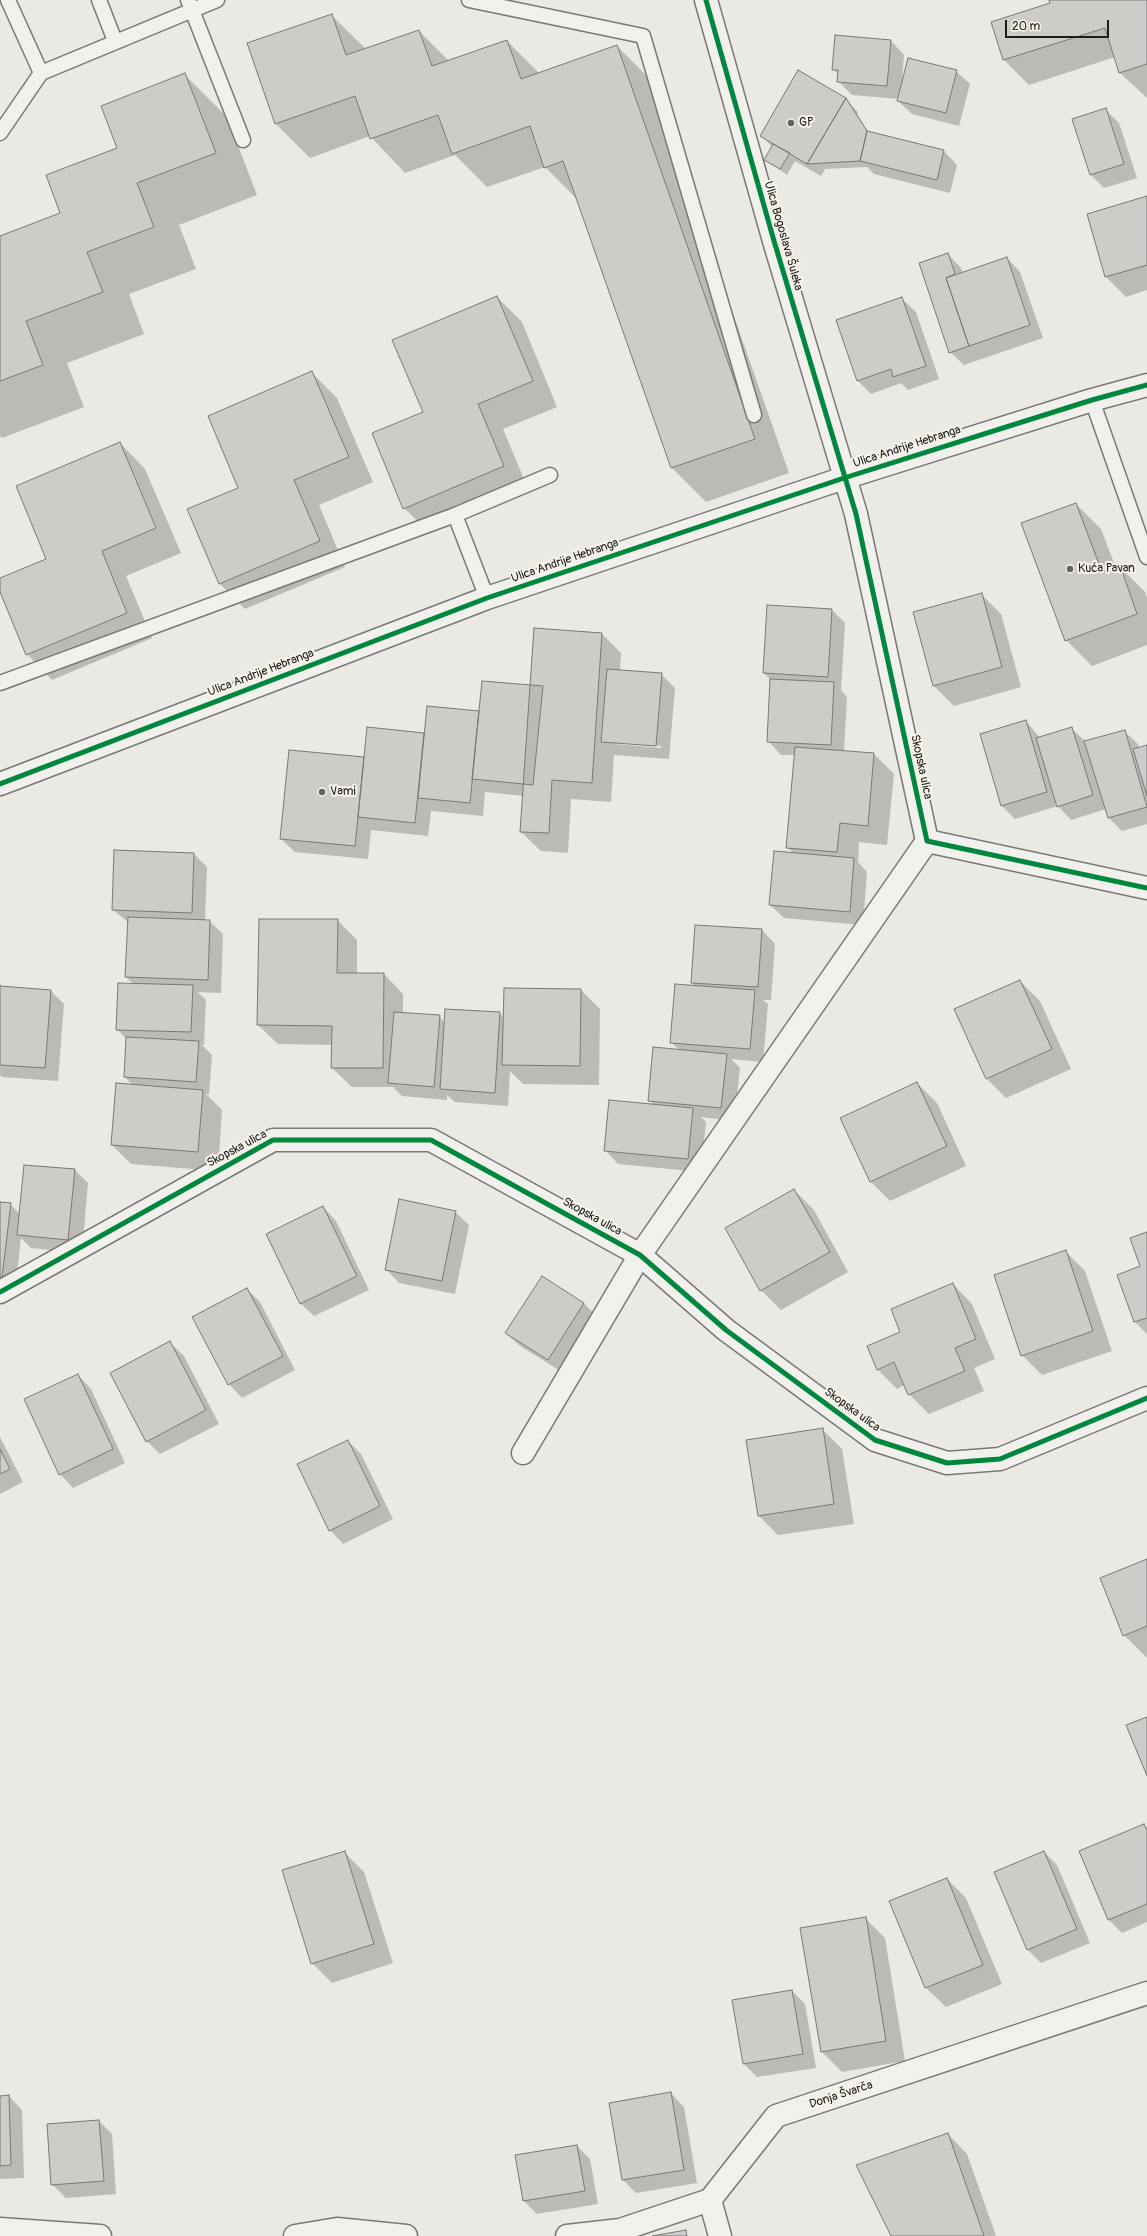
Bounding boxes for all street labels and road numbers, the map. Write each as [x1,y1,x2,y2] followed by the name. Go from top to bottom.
[761,180,805,292] street label: Ulica Bogoslava Šuleka
[851,423,963,471] street label: Ulica Andrije Hebranga
[509,536,621,586] street label: Ulica Andrije Hebranga
[206,646,316,700] street label: Ulica Andrije Hebranga
[907,733,935,801] street label: Skopska ulica
[205,1127,269,1171] street label: Skopska ulica
[560,1195,624,1239] street label: Skopska ulica
[821,1385,883,1435] street label: Skopska ulica
[808,2078,874,2112] street label: Donja Švarča

